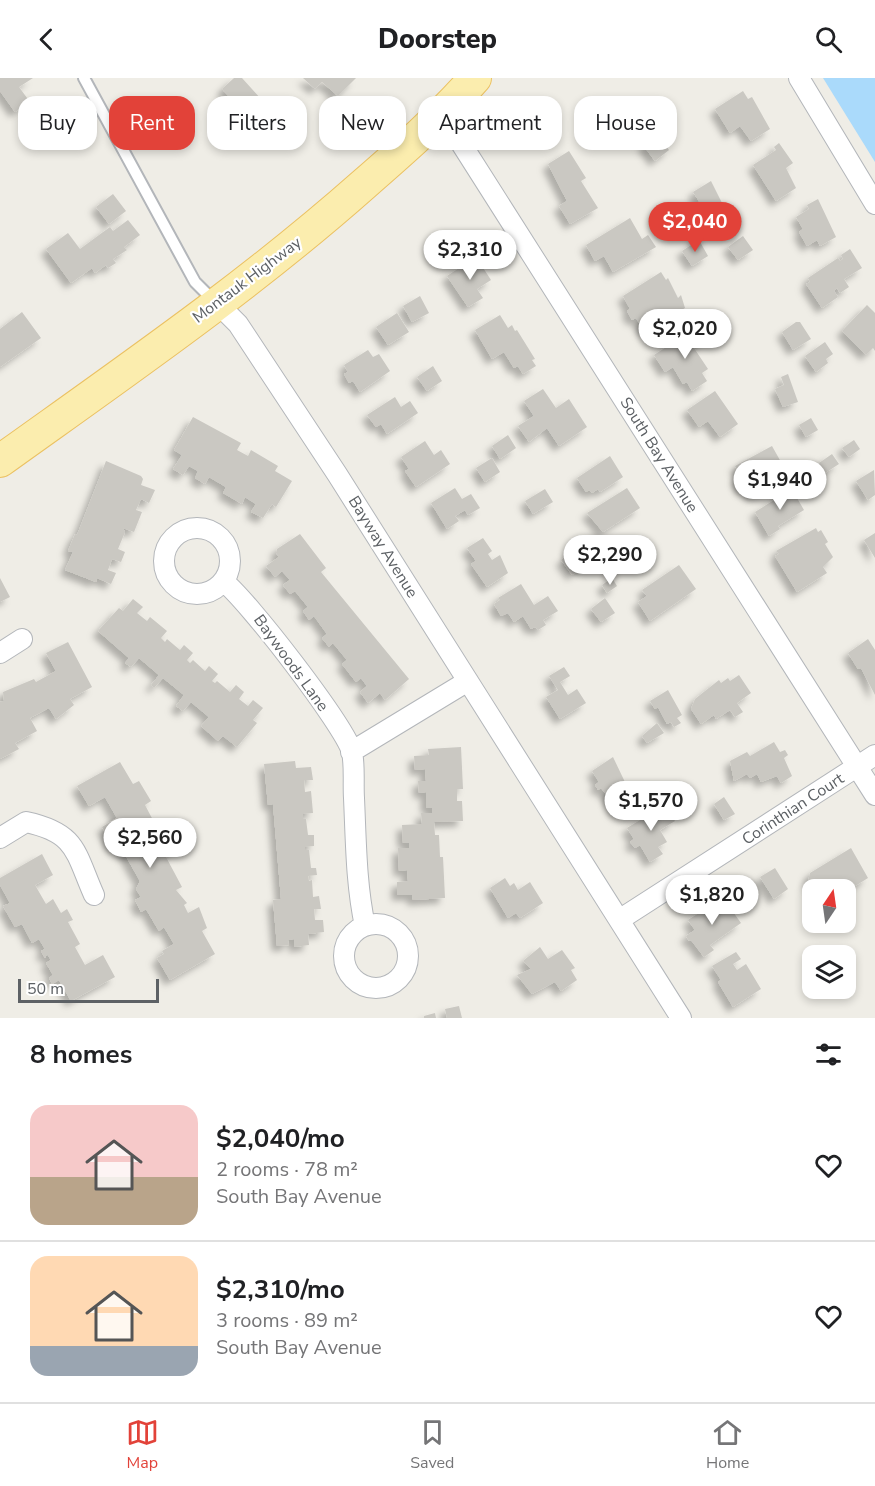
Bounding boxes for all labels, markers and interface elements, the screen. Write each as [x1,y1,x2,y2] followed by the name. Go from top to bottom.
[378,21,497,58] text: Doorstep
[30,23,63,56] icon: back
[812,23,845,56] icon: search
[18,96,97,150] chip: Buy
[109,96,195,150] chip: Rent
[207,96,307,150] chip: Filters
[319,96,406,150] chip: New
[418,96,562,150] chip: Apartment
[574,96,677,150] chip: House
[646,202,744,253] pin: $2,040
[663,208,727,235] text: $2,040
[421,230,519,281] pin: $2,310
[188,231,307,328] street label: Montauk Highway
[438,236,502,263] text: $2,310
[636,309,734,360] pin: $2,020
[653,315,717,342] text: $2,020
[615,393,703,517] street label: South Bay Avenue
[731,460,829,511] pin: $1,940
[748,466,812,493] text: $1,940
[343,492,423,602] street label: Bayway Avenue
[561,535,659,586] pin: $2,290
[578,541,642,568] text: $2,290
[248,610,334,716] street label: Baywoods Lane
[738,768,849,850] street label: Corinthian Court
[602,781,700,832] pin: $1,570
[619,787,683,814] text: $1,570
[101,818,199,869] pin: $2,560
[118,824,182,851] text: $2,560
[663,875,761,926] pin: $1,820
[802,879,856,933] north arrow
[802,879,856,999] map controls
[680,881,744,908] text: $1,820
[802,945,856,999] button: layers
[18,976,159,1004] scale bar
[27,978,64,1000] text: 50 m
[30,1037,132,1072] text: 8 homes
[812,1038,845,1071] icon: filters
[216,1121,345,1156] text: $2,040/mo
[78,1129,150,1201] icon: home
[812,1149,845,1182] icon: heart
[216,1156,358,1183] text: 2 rooms · 78 m²
[216,1183,382,1210] text: South Bay Avenue
[216,1272,345,1307] text: $2,310/mo
[78,1280,150,1352] icon: home
[812,1300,845,1333] icon: heart
[216,1307,358,1334] text: 3 rooms · 89 m²
[216,1334,382,1361] text: South Bay Avenue
[126,1416,159,1474] tab: Map
[410,1416,454,1474] tab: Saved
[706,1416,749,1474] tab: Home

